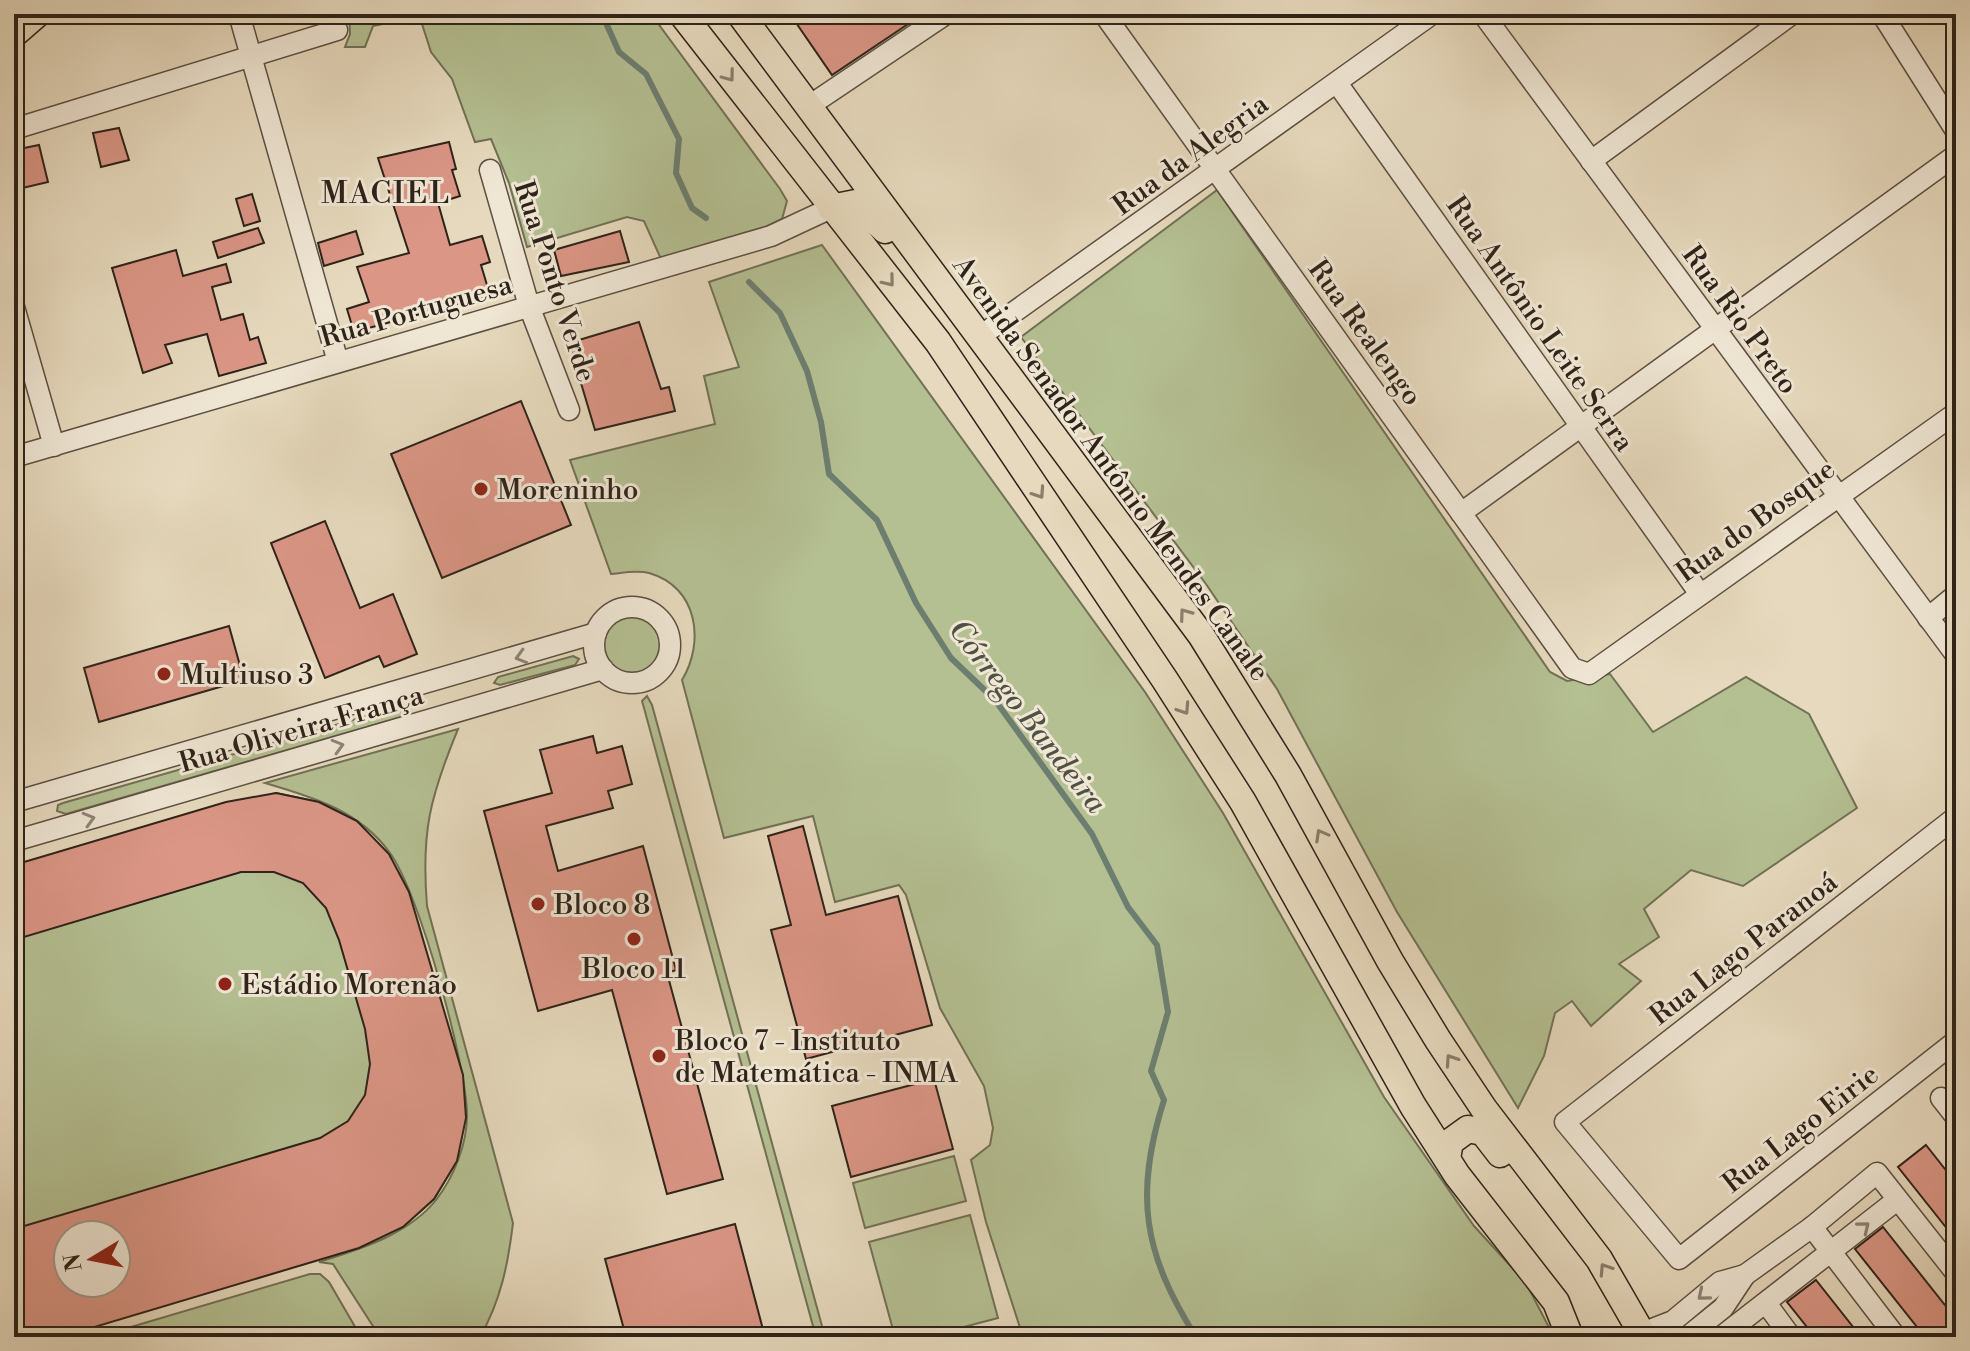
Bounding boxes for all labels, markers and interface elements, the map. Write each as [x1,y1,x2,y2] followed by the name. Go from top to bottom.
[720,67,734,82] one-way arrow
[1106,87,1276,223] street label: Rua da Alegria
[321,175,451,213] district label: MACIEL
[506,176,604,387] street label: Rua Ponto Verde
[1438,189,1642,459] street label: Rua Antônio Leite Serra
[1674,238,1806,401] street label: Rua Rio Preto
[944,249,1277,688] street label: Avenida Senador Antônio Mendes Canale
[1300,253,1430,413] street label: Rua Realengo
[316,267,517,356] street label: Rua Portuguesa
[879,272,894,286] one-way arrow
[1670,452,1842,591] street label: Rua do Bosque
[497,473,639,508] place label: Moreninho
[472,480,490,498] marker: Moreninho
[1029,484,1044,499] one-way arrow
[1181,608,1195,623] one-way arrow
[940,612,1115,821] water label: Córrego Bandeira
[515,648,529,664] one-way arrow
[180,658,313,693] place label: Multiuso 3
[155,665,173,683] marker: Multiuso 3
[175,678,428,781] street label: Rua Oliveira França
[1174,700,1189,715] one-way arrow
[331,739,345,755] one-way arrow
[81,812,95,828] one-way arrow
[1315,829,1330,844] one-way arrow
[1643,865,1845,1033] street label: Rua Lago Paranoá
[553,888,651,923] place label: Bloco 8
[529,895,547,913] marker: Bloco 8
[625,930,643,948] marker: Bloco 11
[581,952,686,987] place label: Bloco 11
[241,968,457,1003] place label: Estádio Morenão
[216,975,234,993] marker: Estádio Morenão
[674,1024,959,1091] place label: Bloco 7 - Instituto de Matemática - INMA
[650,1047,668,1065] marker: Bloco 7 - Instituto de Matemática - INMA
[1446,1054,1461,1069] one-way arrow
[1716,1057,1886,1201] street label: Rua Lago Eirie
[52,1219,132,1299] north arrow
[1855,1222,1870,1236] one-way arrow
[59,1251,89,1273] text: N
[1600,1264,1615,1278] one-way arrow
[1698,1285,1712,1300] one-way arrow

